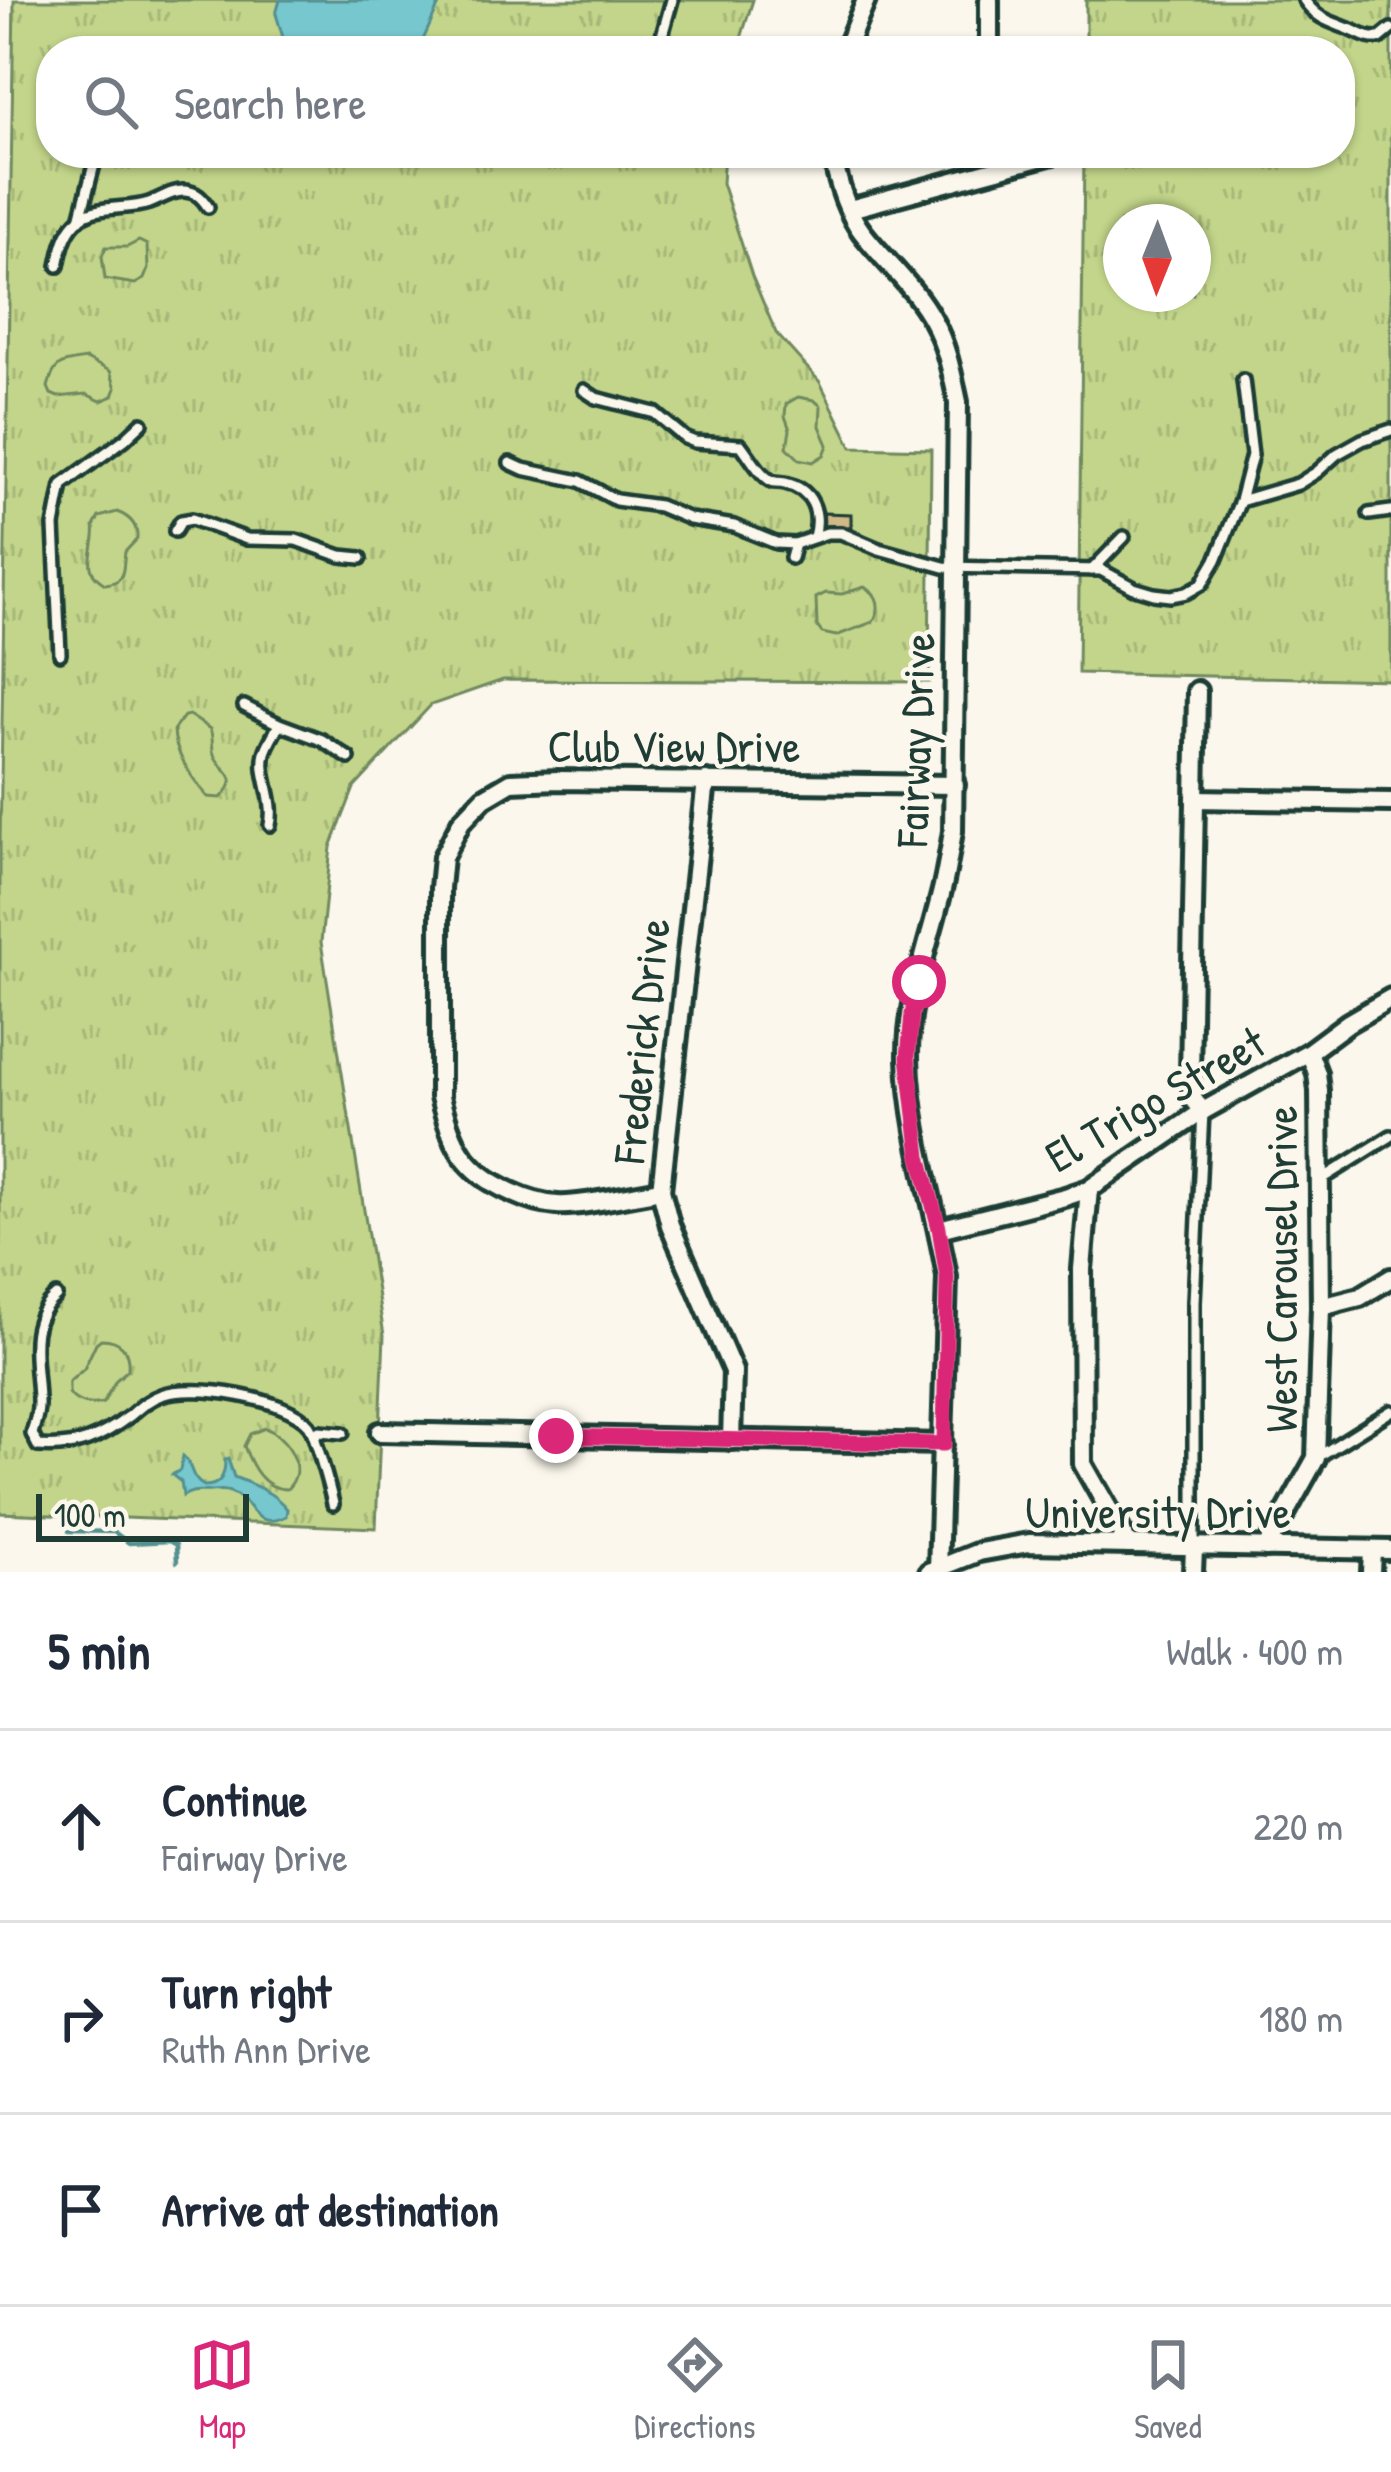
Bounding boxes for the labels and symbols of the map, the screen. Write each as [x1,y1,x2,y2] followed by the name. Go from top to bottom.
[1103,204,1211,312] north arrow
[880,632,949,849] street label: Fairway Drive
[548,715,800,776] street label: Club View Drive
[597,915,684,1168] street label: Frederick Drive
[892,955,946,1009] route start
[1034,1011,1276,1186] street label: El Trigo Street
[1250,1106,1311,1432] street label: West Carousel Drive
[529,1409,583,1463] route end
[1025,1481,1291,1542] street label: University Drive
[36,1488,249,1541] scale bar

